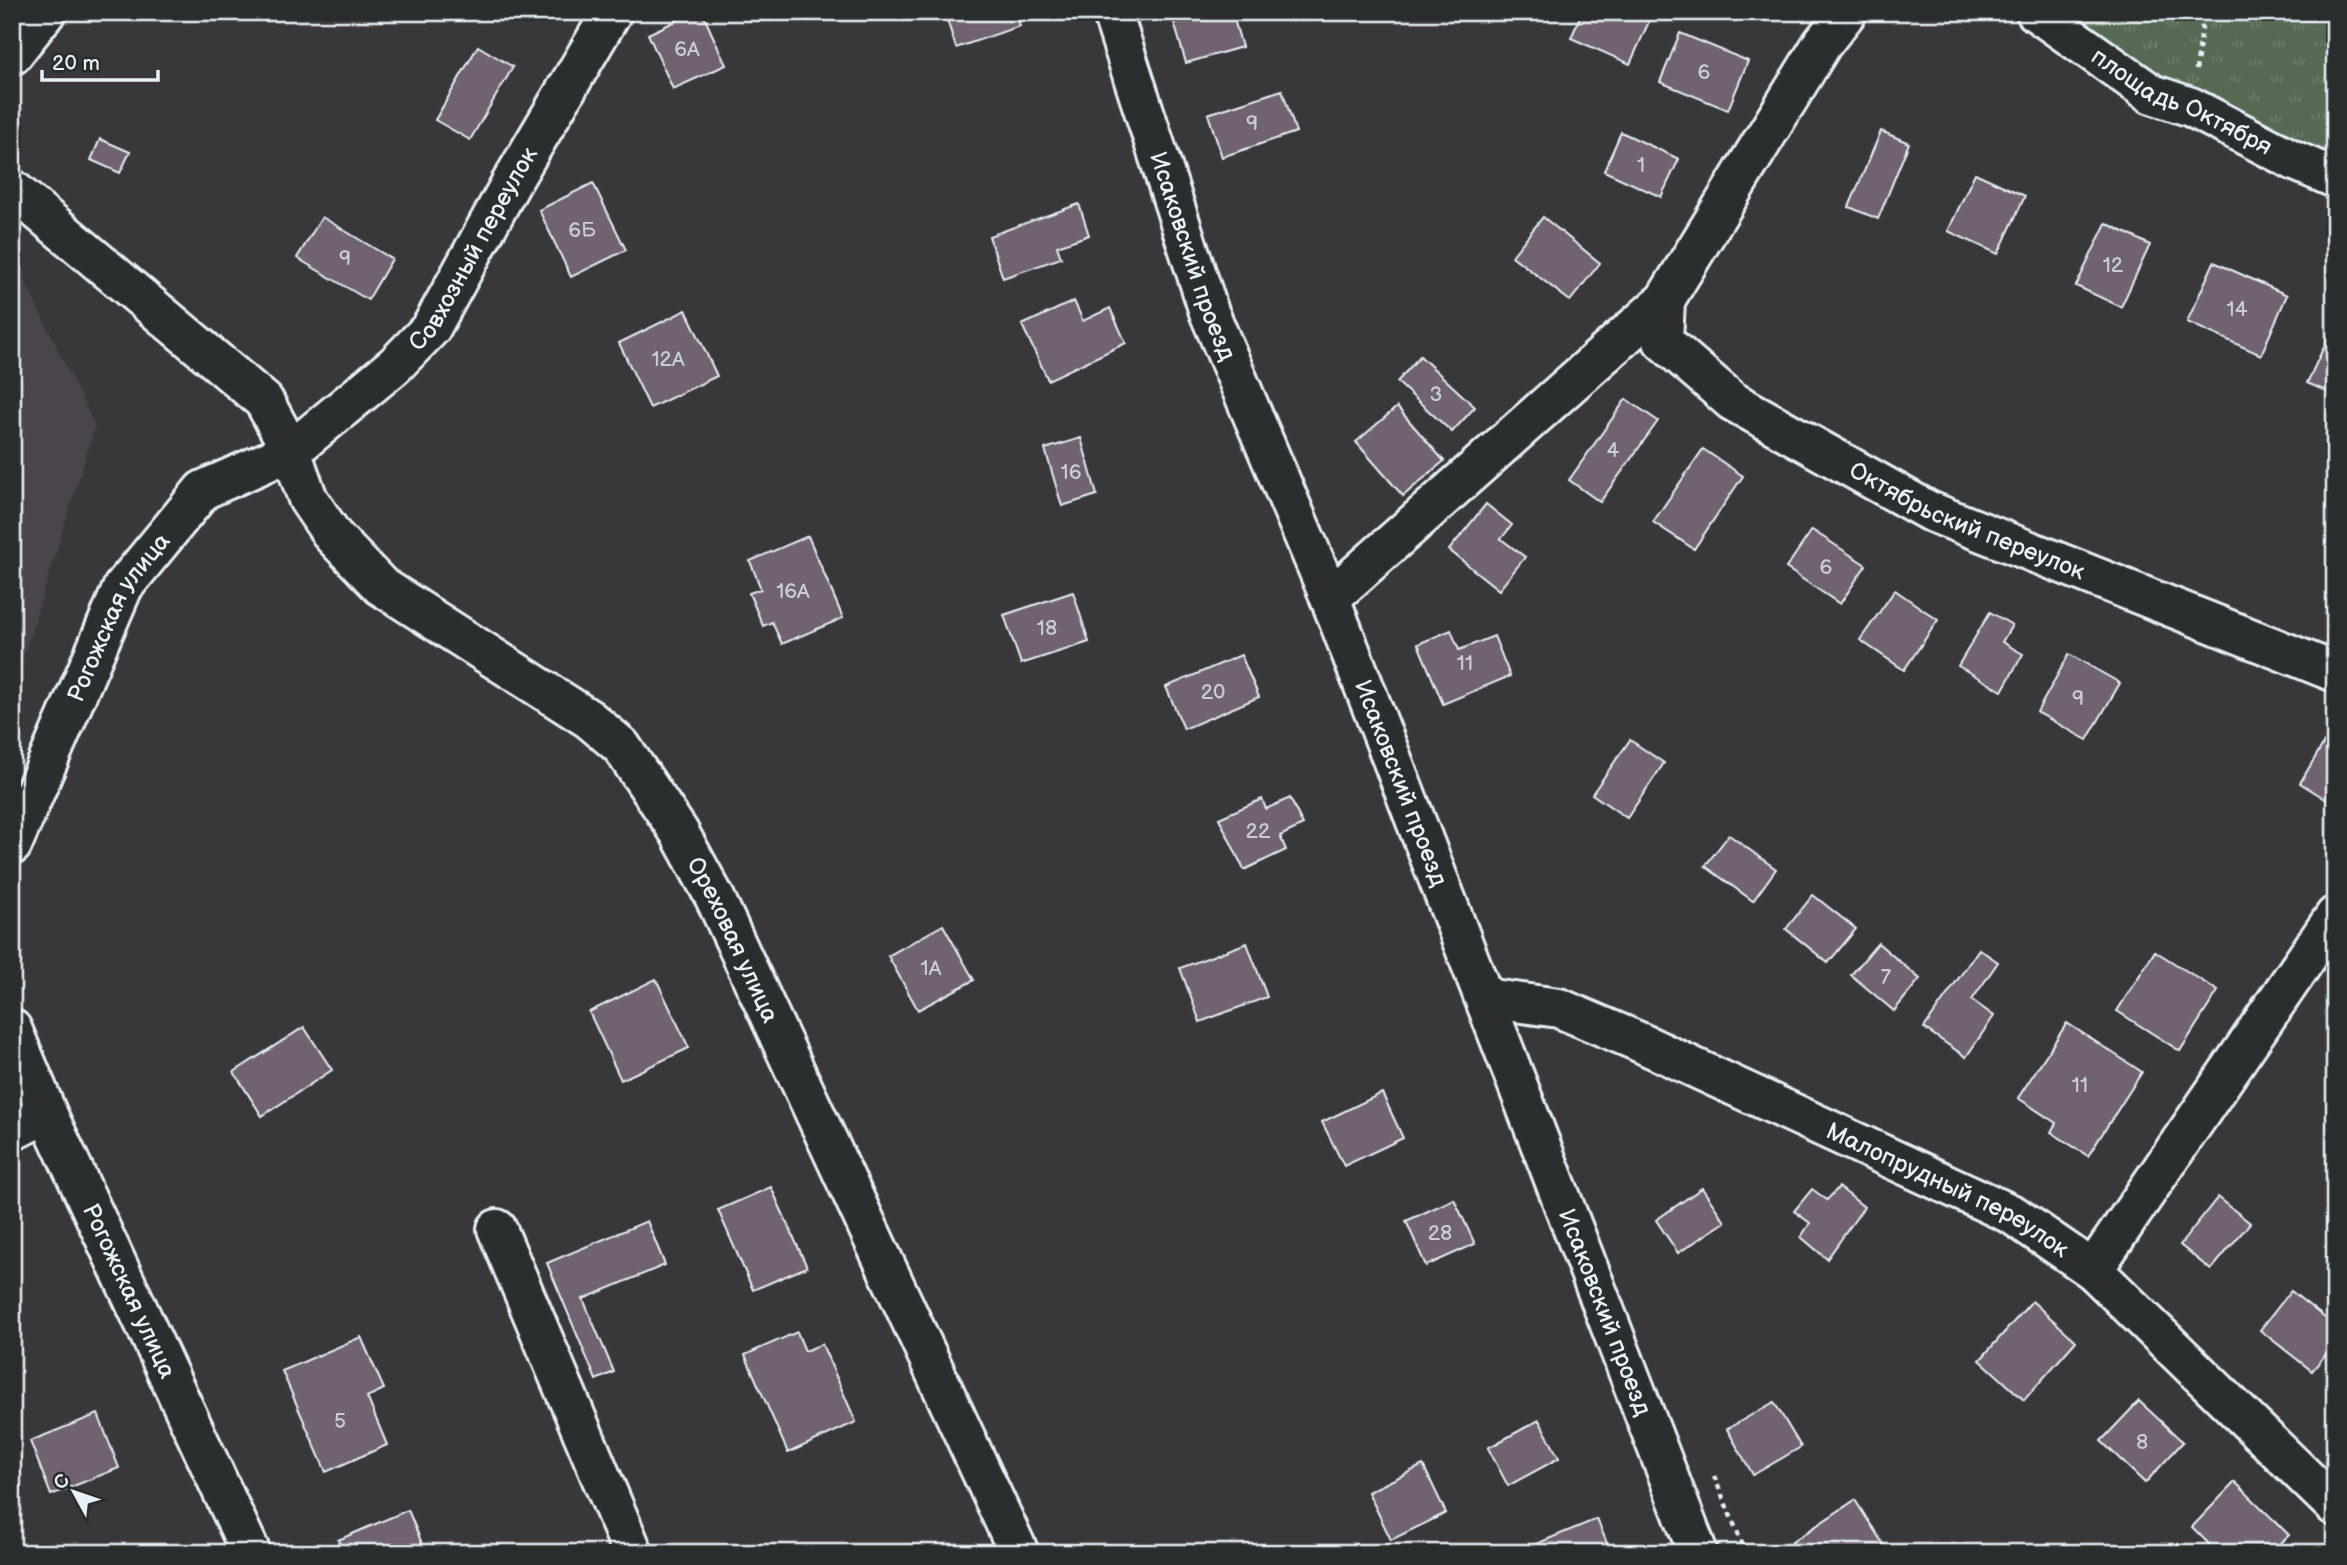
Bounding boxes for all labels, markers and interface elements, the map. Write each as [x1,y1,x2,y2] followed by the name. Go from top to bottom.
[674,37,700,62] house number: 6А
[42,38,158,82] scale bar
[2086,41,2277,161] street label: площадь Октября
[52,51,100,76] text: 20 m
[1698,60,1711,85] house number: 6
[1246,111,1258,136] house number: 9
[402,141,544,357] street label: Совхозный переулок
[1144,148,1242,365] street label: Исаковский проезд
[1637,153,1645,178] house number: 1
[568,218,596,243] house number: 6Б
[339,246,351,271] house number: 9
[2103,253,2124,278] house number: 12
[2227,297,2248,322] house number: 14
[651,347,685,372] house number: 12А
[1430,382,1442,407] house number: 3
[1607,438,1620,463] house number: 4
[1844,455,2089,586] street label: Октябрьский переулок
[1061,460,1082,485] house number: 16
[61,527,176,706] street label: Рогожская улица
[1820,555,1833,580] house number: 6
[776,579,810,604] house number: 16А
[1037,616,1057,641] house number: 18
[1457,651,1473,676] house number: 11
[1348,676,1454,891] street label: Исаковский проезд
[1201,680,1225,705] house number: 20
[2072,686,2084,711] house number: 9
[1246,819,1271,844] house number: 22
[681,852,785,1027] street label: Ореховая улица
[921,956,942,981] house number: 1А
[1881,965,1892,990] house number: 7
[2072,1073,2088,1098] house number: 11
[1822,1116,2075,1264] street label: Малопрудный переулок
[76,1199,182,1383] street label: Рогожская улица
[1552,1205,1658,1420] street label: Исаковский проезд
[1428,1221,1452,1246] house number: 28
[334,1409,346,1434] house number: 5
[2136,1430,2148,1455] house number: 8
[38,1456,108,1526] north arrow
[49,1470,75,1494] text: С

